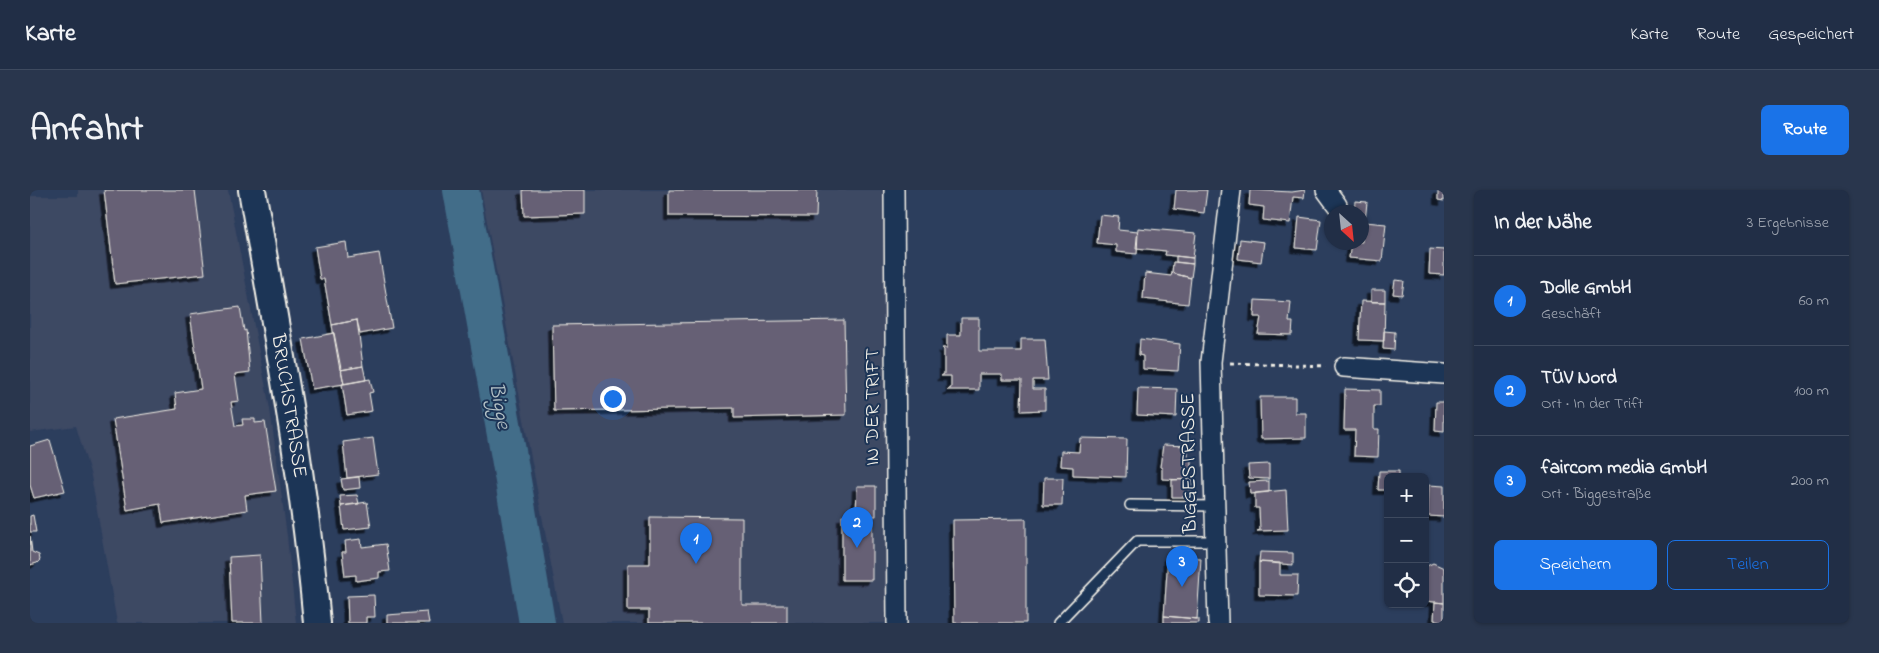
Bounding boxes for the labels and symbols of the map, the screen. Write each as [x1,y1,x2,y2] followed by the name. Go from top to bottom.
[1324,205,1369,250] north arrow
[262,331,314,480] street label: BRUCHSTRASSE
[859,348,888,466] street label: IN DER TRIFT
[479,381,518,433] water label: Bigge
[600,386,626,412] your location
[1174,393,1206,534] street label: BIGGESTRASSE
[841,507,873,548] pin: 2
[680,523,712,564] pin: 1
[1166,546,1198,587] pin: 3

